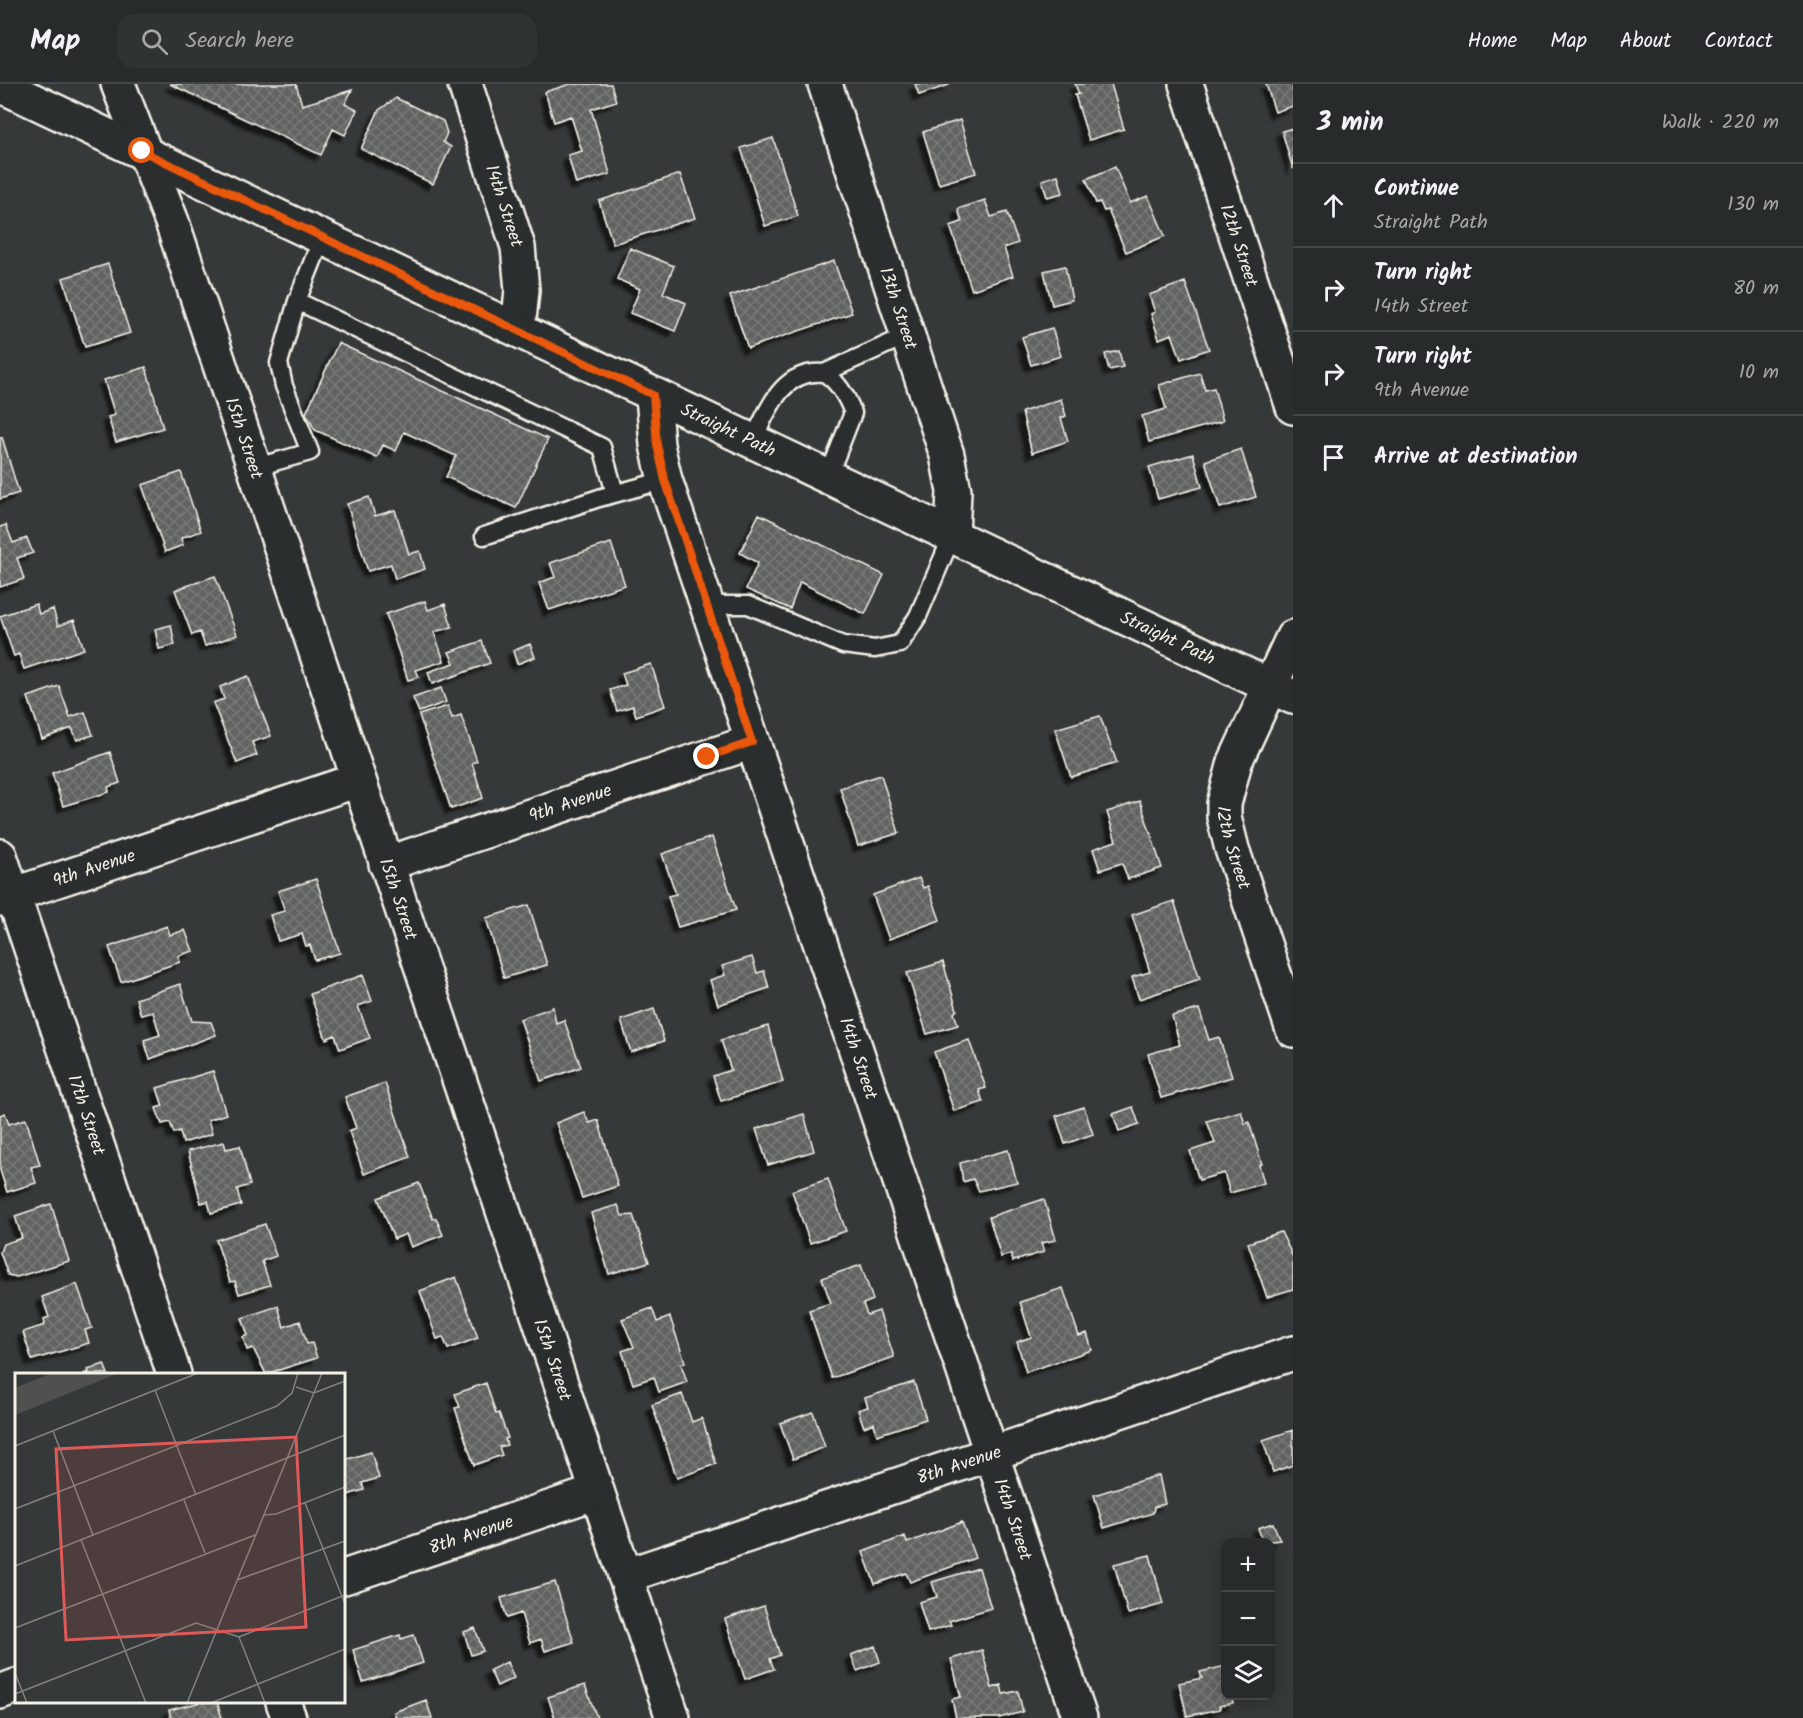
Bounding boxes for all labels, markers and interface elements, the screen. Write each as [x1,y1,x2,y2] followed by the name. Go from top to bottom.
[117,14,537,68] search box
[30,19,81,64] text: Map
[186,24,294,59] text: Search here
[138,25,171,58] icon: search
[1468,25,1517,58] text: Home
[1550,25,1587,58] text: Map
[1620,25,1671,58] text: About
[1704,25,1773,58] text: Contact
[1317,102,1384,144] text: 3 min
[1662,107,1779,139] text: Walk · 220 m
[128,137,154,163] route start
[476,161,530,252] street label: 14th Street
[1374,172,1459,207] text: Continue
[1317,189,1350,222] icon: ahead
[1727,189,1779,221] text: 130 m
[1211,201,1266,292] street label: 12th Street
[1374,207,1488,239] text: Straight Path
[1374,256,1472,291] text: Turn right
[870,264,925,355] street label: 13th Street
[1317,273,1350,306] icon: right
[1733,273,1779,305] text: 80 m
[1374,291,1469,323] text: 14th Street
[1374,340,1472,375] text: Turn right
[1317,357,1350,390] icon: right
[1739,357,1779,389] text: 10 m
[1374,375,1469,407] text: 9th Avenue
[216,394,270,484] street label: 15th Street
[675,396,780,466] street label: Straight Path
[1374,440,1577,475] text: Arrive at destination
[1317,441,1350,474] icon: arrive
[1115,604,1220,674] street label: Straight Path
[693,743,719,769] route end
[525,777,616,831] street label: 9th Avenue
[1208,806,1258,895] street label: 12th Street
[49,842,140,896] street label: 9th Avenue
[370,855,425,945] street label: 15th Street
[830,1014,885,1105] street label: 14th Street
[58,1071,113,1160] street label: 17th Street
[524,1315,579,1406] street label: 15th Street
[15,1373,345,1703] inset map
[913,1438,1006,1494] street label: 8th Avenue
[985,1475,1040,1566] street label: 14th Street
[425,1508,518,1563] street label: 8th Avenue
[1221,1538,1275,1700] map controls
[1221,1538,1275,1592] button: +
[1221,1592,1275,1646] button: −
[1221,1646,1275,1700] button: layers

